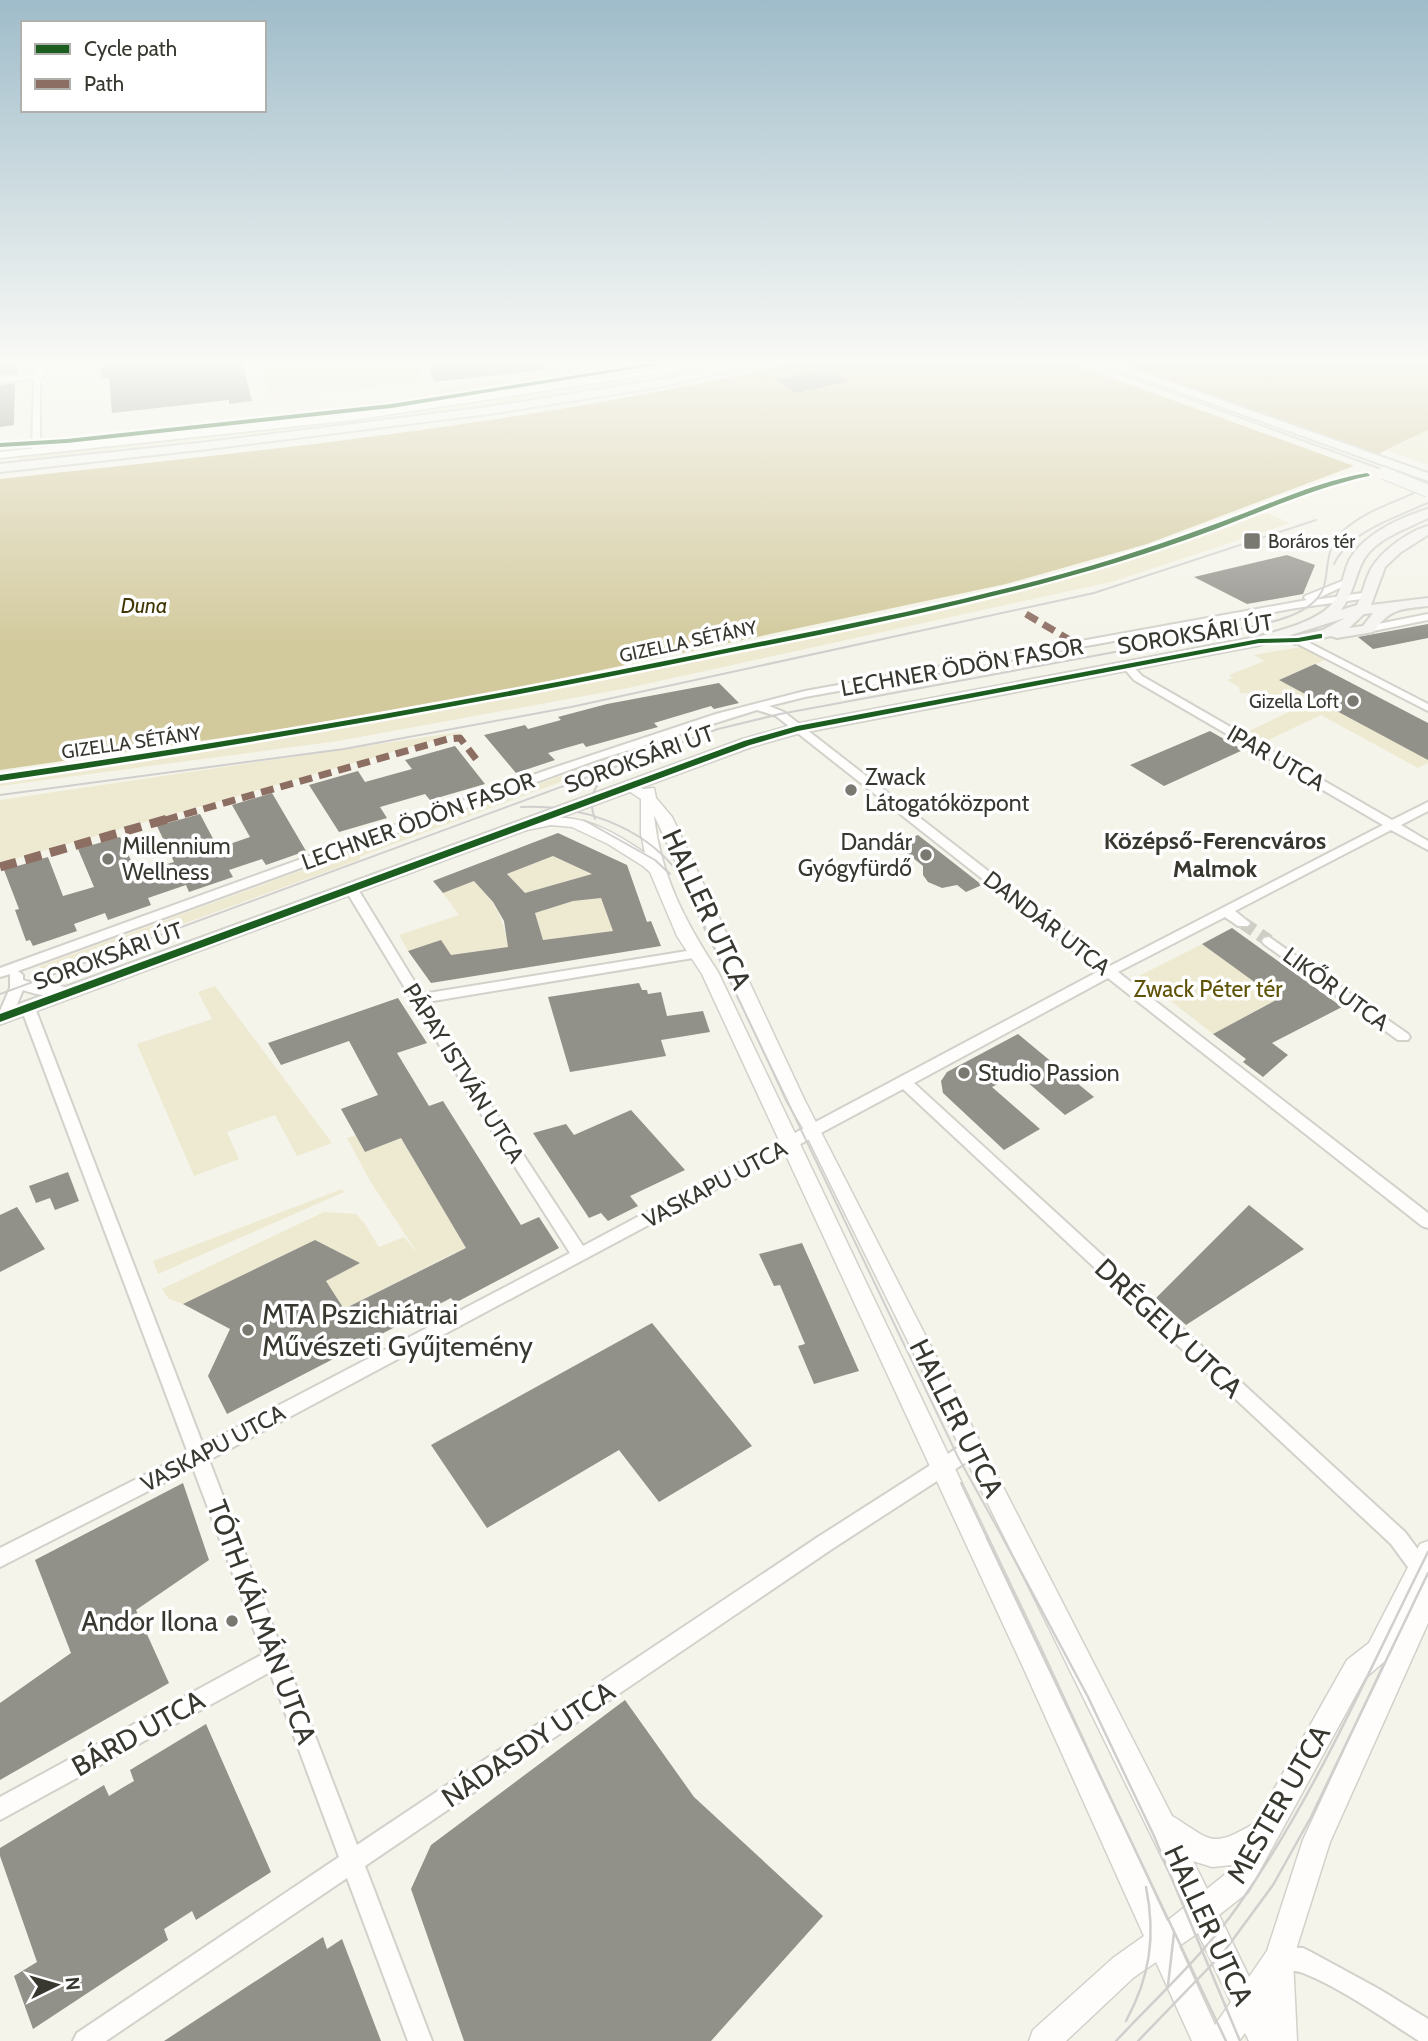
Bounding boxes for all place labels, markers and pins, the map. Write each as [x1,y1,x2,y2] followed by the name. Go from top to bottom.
[1268,530,1355,553] place label: Boráros tér
[1242,531,1262,551] marker: Boráros tér
[1249,690,1340,713] place label: Gizella Loft
[1345,693,1361,709] marker: Gizella Loft
[865,763,1029,817] place label: Zwack Látogatóközpont
[843,782,859,798] marker: Zwack Látogatóközpont
[798,828,913,882] place label: Dandár Gyógyfürdő
[122,832,231,886] place label: Millennium Wellness
[918,847,934,863] marker: Dandár Gyógyfürdő
[100,851,116,867] marker: Millennium Wellness
[978,1059,1120,1087] place label: Studio Passion
[956,1065,972,1081] marker: Studio Passion
[262,1297,533,1363] place label: MTA Pszichiátriai Művészeti Gyűjtemény
[240,1322,256,1338] marker: MTA Pszichiátriai Művészeti Gyűjtemény
[81,1604,219,1638] place label: Andor Ilona
[224,1613,240,1629] marker: Andor Ilona

